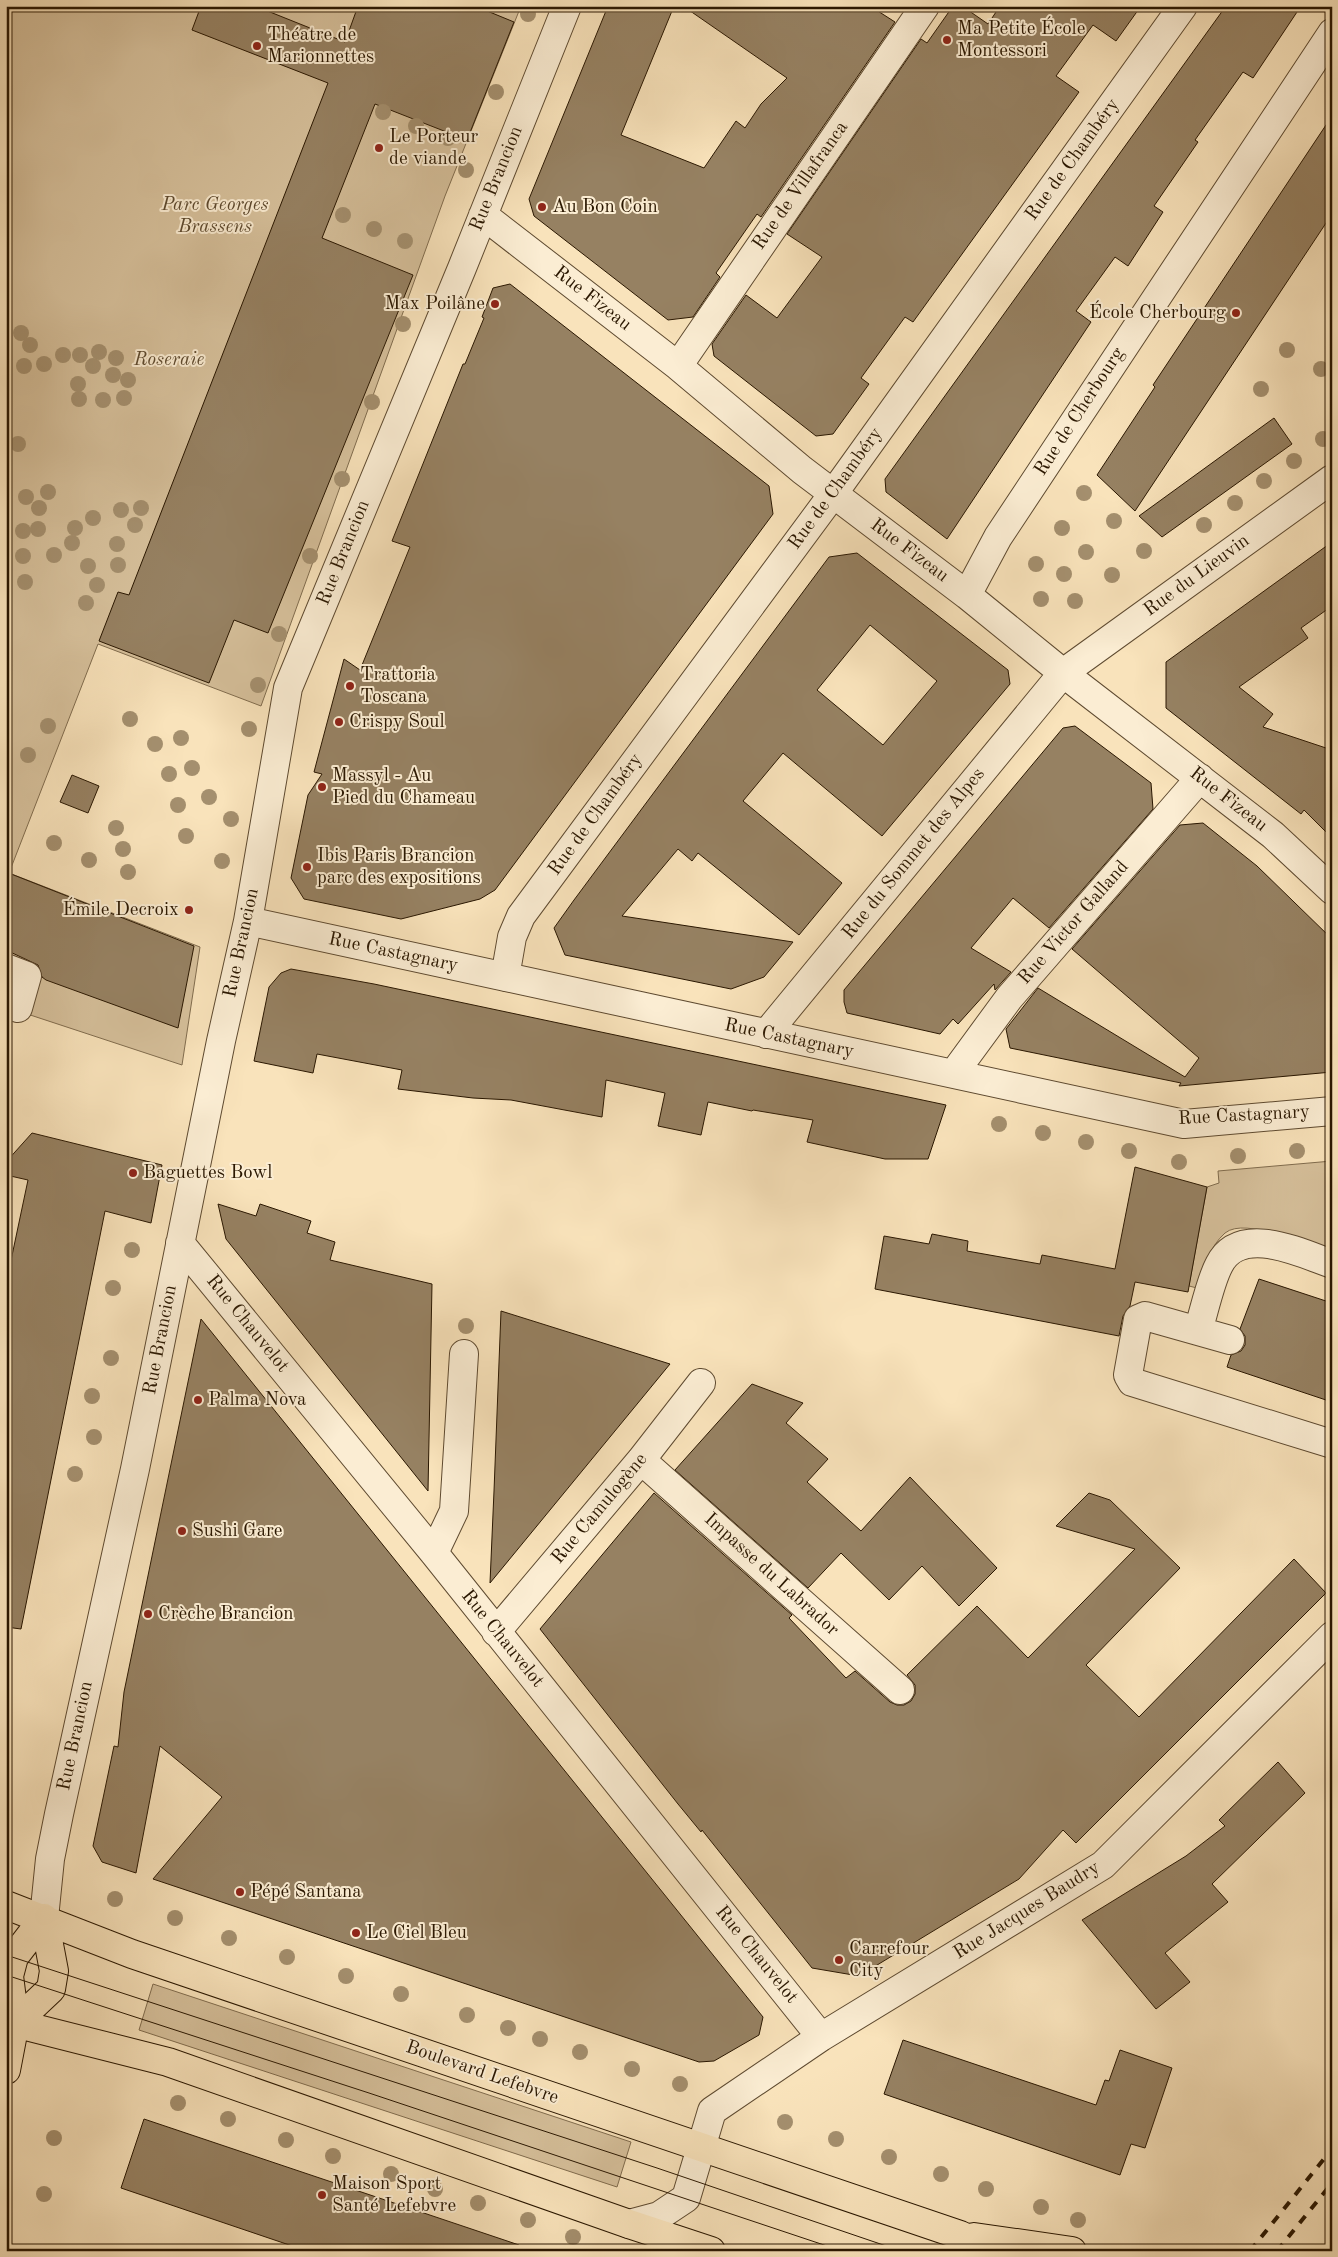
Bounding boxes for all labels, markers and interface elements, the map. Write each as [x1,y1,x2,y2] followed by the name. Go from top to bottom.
[957,16,1085,61] place label: Ma Petite École Montessori
[267,26,374,67] place label: Théatre de Marionnettes
[941,34,953,46] marker: Ma Petite École Montessori
[251,40,263,52] marker: Théatre de Marionnettes
[1023,95,1123,225] street label: Rue de Chambéry
[750,118,853,254] street label: Rue de Villafranca
[467,124,527,234] street label: Rue Brancion
[389,128,478,169] place label: Le Porteur de viande
[373,142,385,154] marker: Le Porteur de viande
[160,196,269,237] park label: Parc Georges Brassens
[552,198,658,217] place label: Au Bon Coin
[536,201,548,213] marker: Au Bon Coin
[550,263,634,335] street label: Rue Fizeau
[384,295,485,314] place label: Max Poilâne
[489,298,501,310] marker: Max Poilâne
[1089,300,1227,323] place label: École Cherbourg
[1230,307,1242,319] marker: École Cherbourg
[1032,344,1129,480] street label: Rue de Cherbourg
[133,351,205,370] park label: Roseraie
[786,424,886,554] street label: Rue de Chambéry
[314,498,374,608] street label: Rue Brancion
[866,516,952,586] street label: Rue Fizeau
[1141,531,1253,621] street label: Rue du Lieuvin
[360,666,436,707] place label: Trattoria Toscana
[344,680,356,692] marker: Trattoria Toscana
[349,713,445,732] place label: Crispy Soul
[333,716,345,728] marker: Crispy Soul
[546,750,646,880] street label: Rue de Chambéry
[1186,764,1270,836] street label: Rue Fizeau
[839,765,989,943] street label: Rue du Sommet des Alpes
[332,767,475,808] place label: Massyl - Au Pied du Chameau
[316,781,328,793] marker: Massyl - Au Pied du Chameau
[317,847,481,888] place label: Ibis Paris Brancion parc des expositions
[1015,857,1133,989] street label: Rue Victor Galland
[301,861,313,873] marker: Ibis Paris Brancion parc des expositions
[221,887,263,999] street label: Rue Brancion
[62,897,179,920] place label: Émile Decroix
[183,904,195,916] marker: Émile Decroix
[326,930,460,976] street label: Rue Castagnary
[722,1016,856,1062] street label: Rue Castagnary
[1178,1103,1310,1129] street label: Rue Castagnary
[143,1164,272,1183] place label: Baguettes Bowl
[127,1167,139,1179] marker: Baguettes Bowl
[202,1272,292,1376] street label: Rue Chauvelot
[141,1283,181,1397] street label: Rue Brancion
[208,1391,307,1410] place label: Palma Nova
[192,1394,204,1406] marker: Palma Nova
[548,1450,652,1568] street label: Rue Camulogène
[700,1510,842,1640] street label: Impasse du Labrador
[192,1522,283,1541] place label: Sushi Gare
[176,1525,188,1537] marker: Sushi Gare
[457,1587,547,1691] street label: Rue Chauvelot
[158,1605,294,1624] place label: Crèche Brancion
[142,1608,154,1620] marker: Crèche Brancion
[55,1680,97,1792] street label: Rue Brancion
[951,1858,1103,1964] street label: Rue Jacques Baudry
[250,1883,362,1902] place label: Pépé Santana
[234,1886,246,1898] marker: Pépé Santana
[711,1903,801,2007] street label: Rue Chauvelot
[366,1924,467,1943] place label: Le Ciel Bleu
[350,1927,362,1939] marker: Le Ciel Bleu
[849,1940,929,1981] place label: Carrefour City
[833,1954,845,1966] marker: Carrefour City
[403,2038,561,2108] street label: Boulevard Lefebvre
[332,2175,456,2216] place label: Maison Sport Santé Lefebvre
[316,2189,328,2201] marker: Maison Sport Santé Lefebvre

